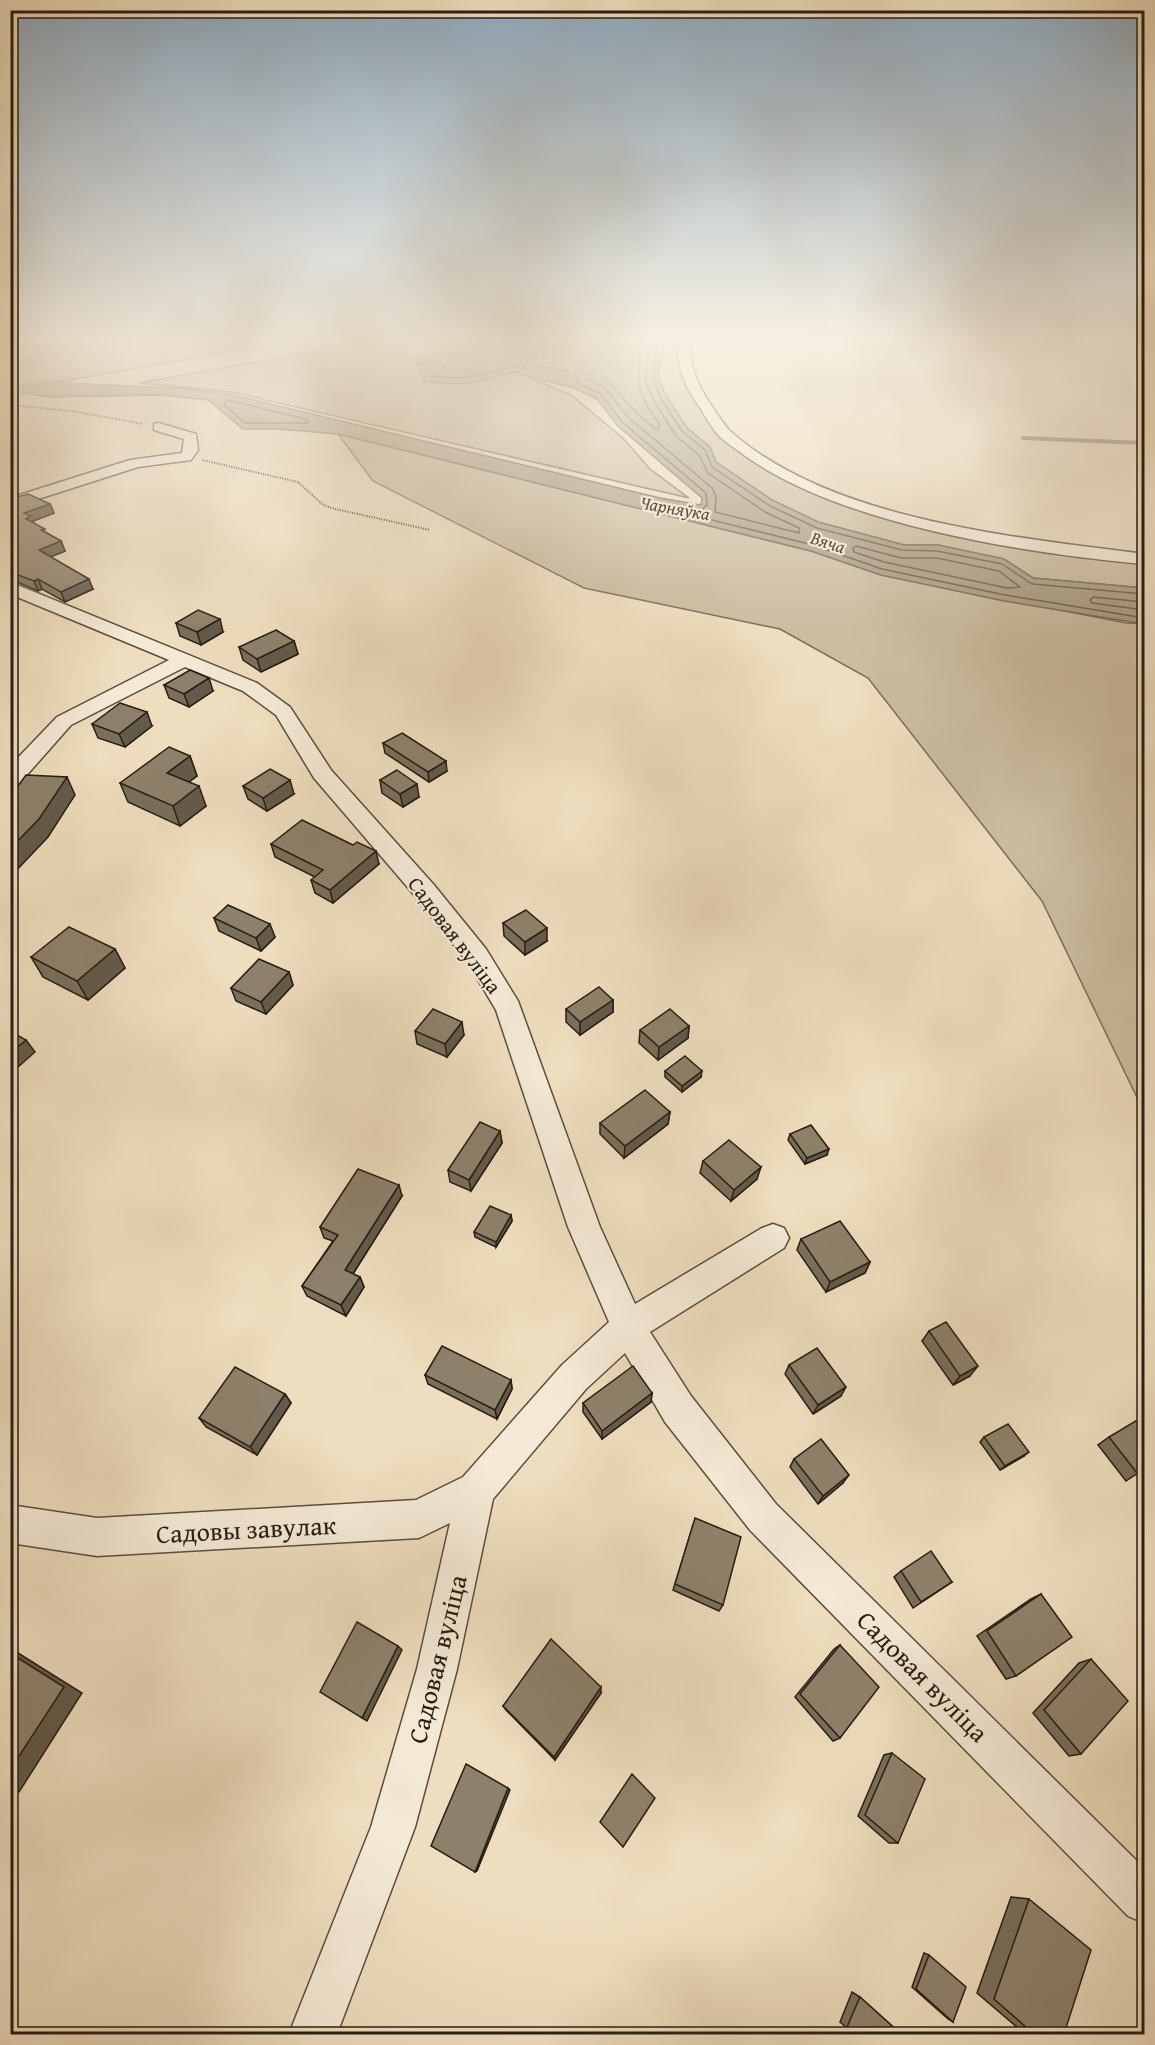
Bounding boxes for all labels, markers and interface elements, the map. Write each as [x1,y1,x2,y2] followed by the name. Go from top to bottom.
[638,489,713,528] water label: Чарняўка
[806,523,849,560] water label: Вяча
[401,870,509,1000] street label: Садовая вуліца
[155,1505,337,1553] street label: Садовы завулак
[397,1570,477,1747] street label: Садовая вуліца
[848,1601,998,1751] street label: Садовая вуліца

